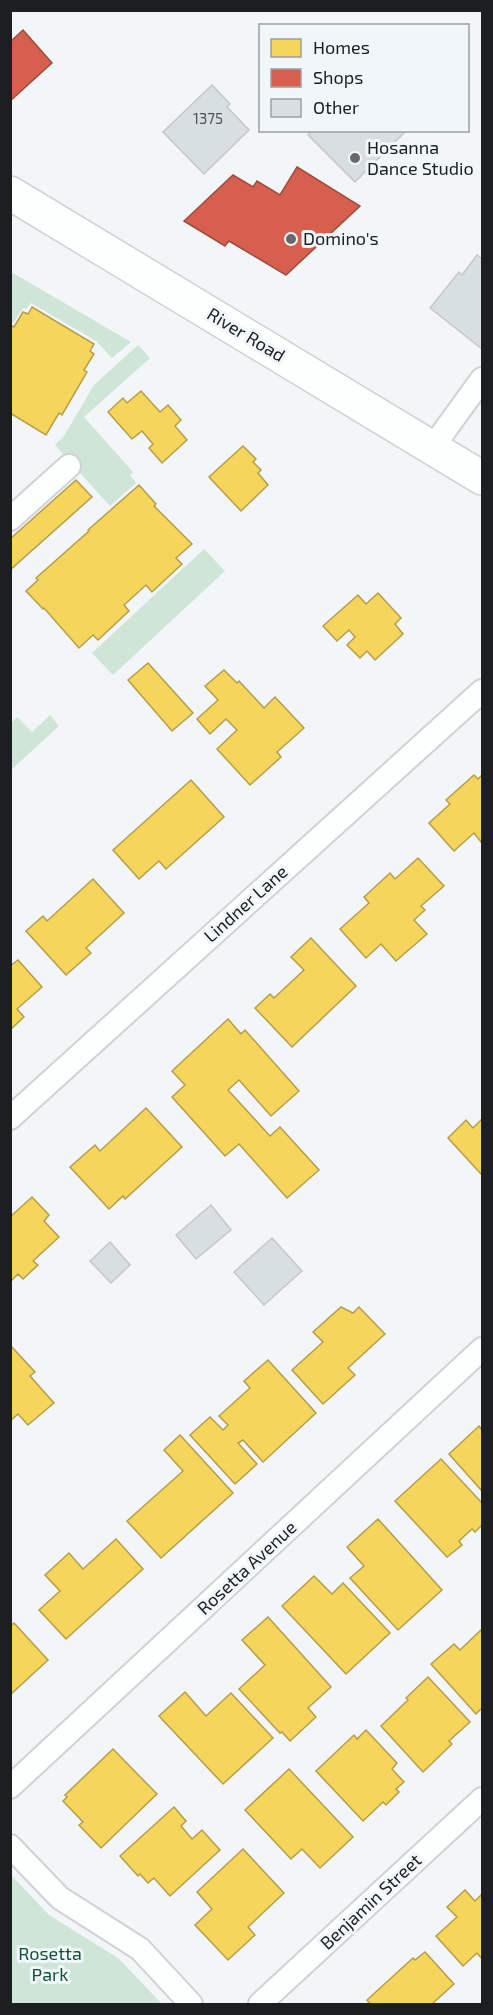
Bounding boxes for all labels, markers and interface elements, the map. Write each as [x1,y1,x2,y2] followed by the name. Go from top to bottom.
[259,24,469,132] legend
[313,36,370,58] text: Homes
[313,66,363,88] text: Shops
[313,96,359,118] text: Other
[193,109,223,127] house number: 1375
[367,136,474,179] place label: Hosanna Dance Studio
[348,151,362,165] marker: Hosanna Dance Studio
[303,227,379,249] place label: Domino's
[284,232,298,246] marker: Domino's
[204,302,289,366] street label: River Road
[199,860,292,946] street label: Lindner Lane
[192,1516,300,1619] street label: Rosetta Avenue
[315,1849,426,1954] street label: Benjamin Street
[18,1942,82,1985] park label: Rosetta Park

